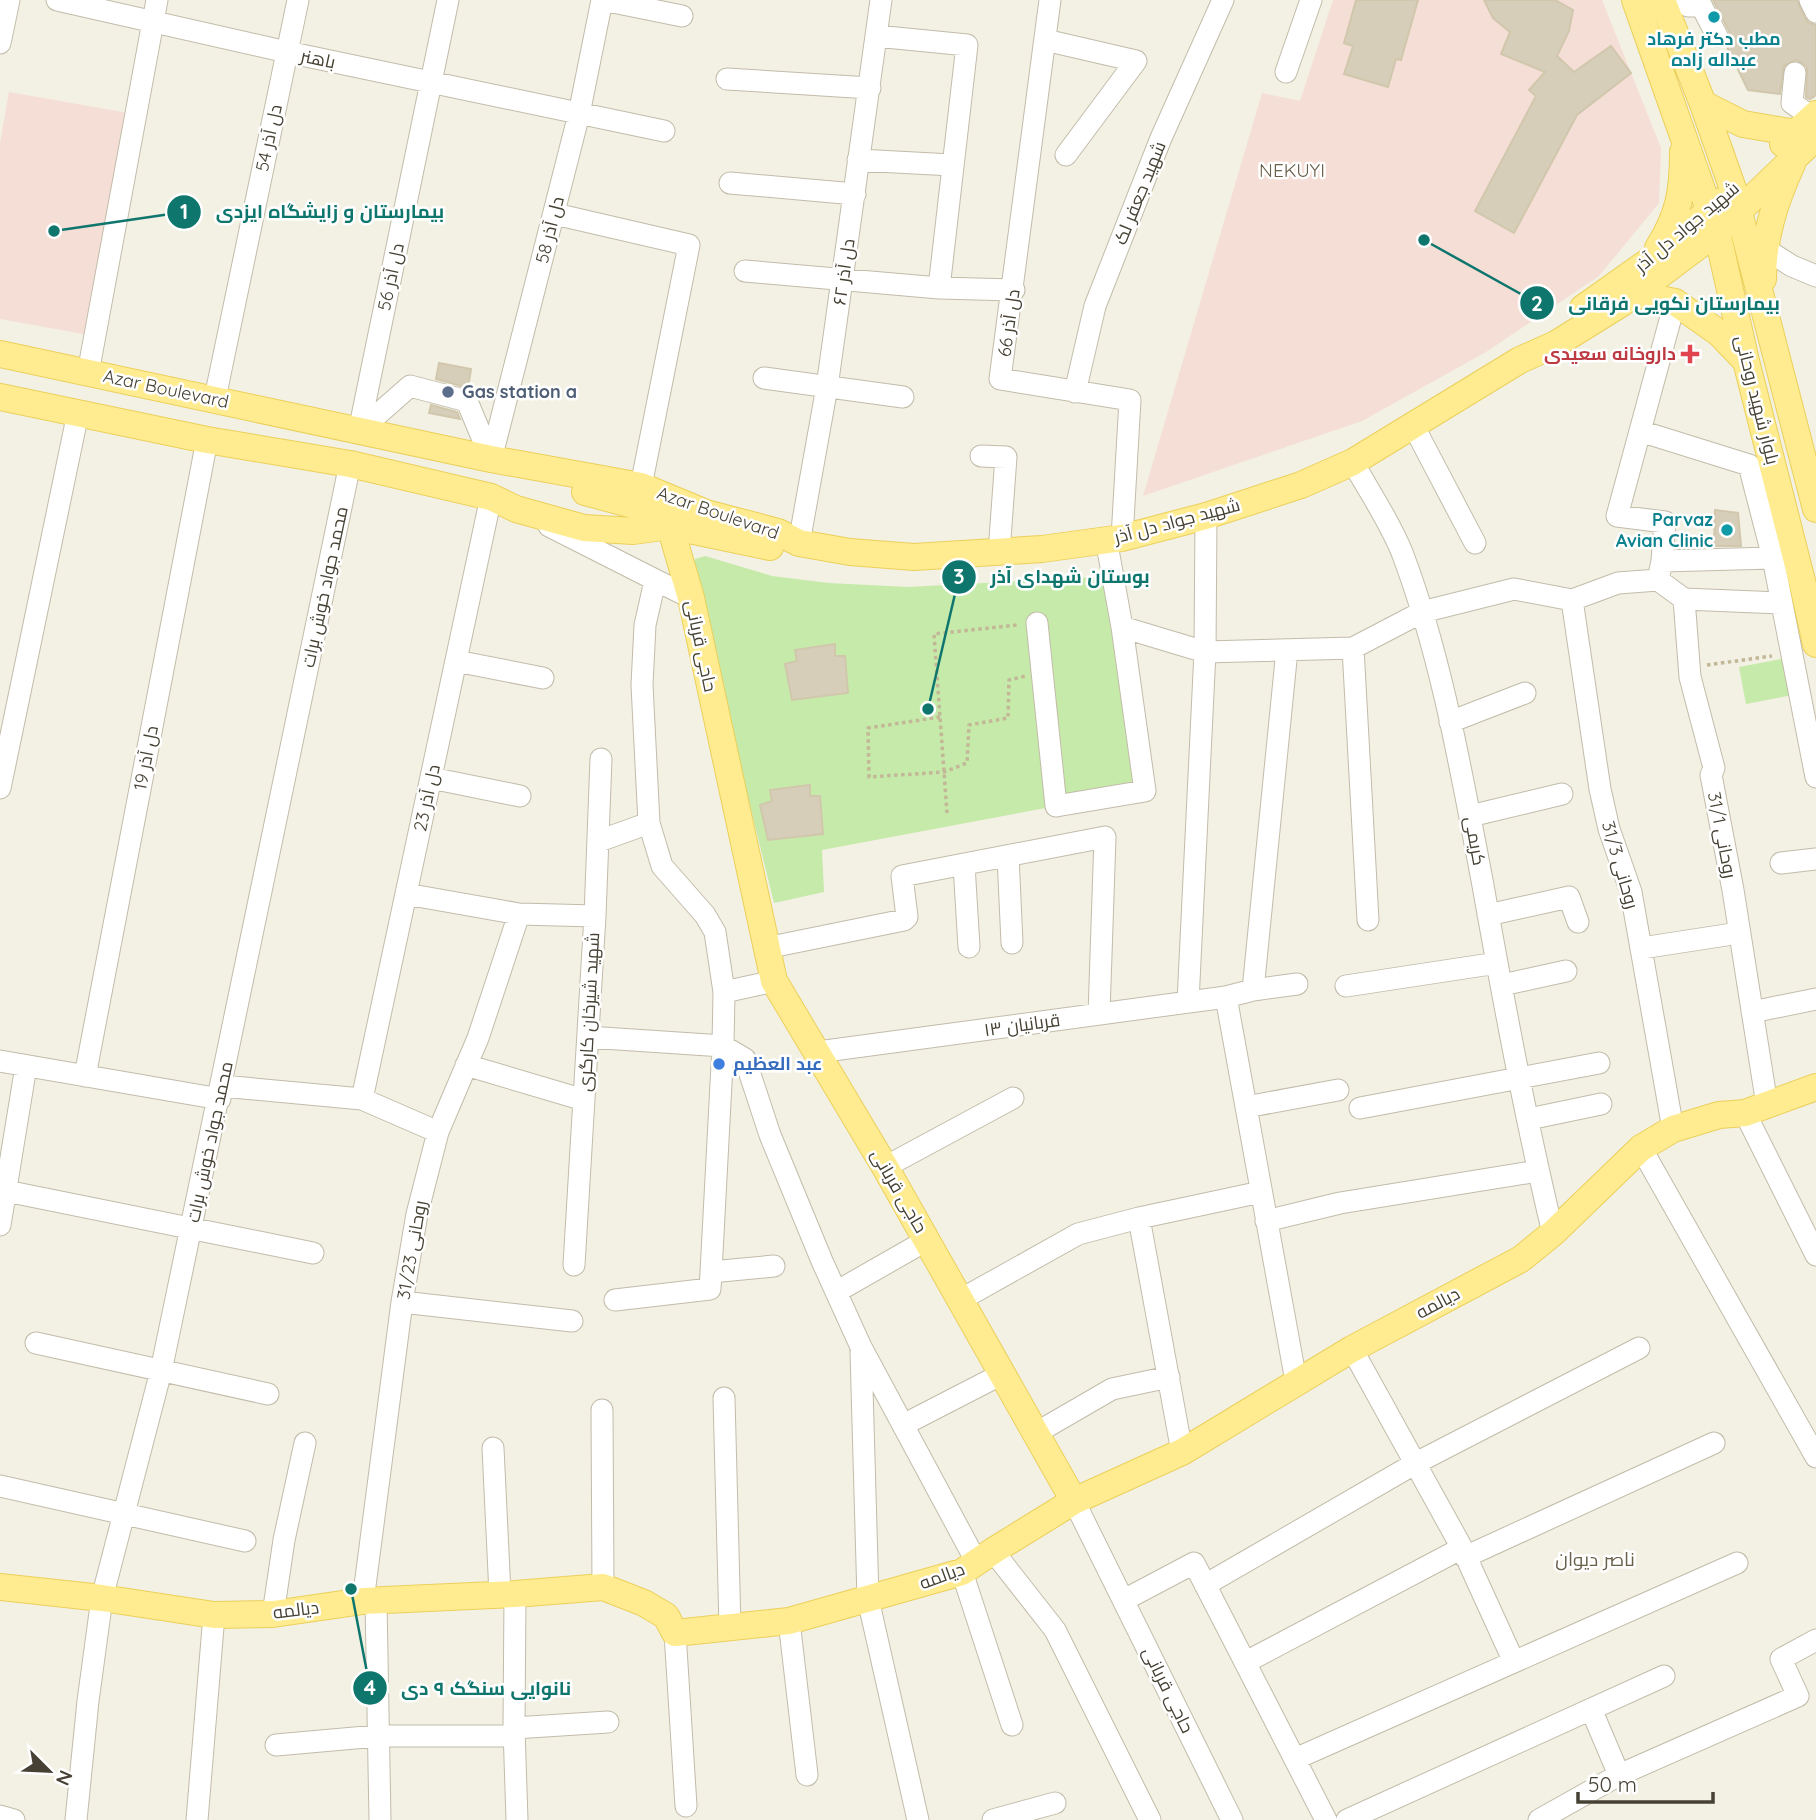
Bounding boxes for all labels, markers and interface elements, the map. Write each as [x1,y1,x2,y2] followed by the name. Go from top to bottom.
[1706,9,1722,25] marker: مطب دکتر فرهاد عبداله زاده
[1647,27,1781,71] place label: مطب دکتر فرهاد عبداله زاده
[298,43,338,73] street label: باهنر
[250,102,287,174] street label: دل آذر 54
[1108,138,1171,248] street label: شهید جعفر لک
[1259,158,1325,182] district label: NEKUYI
[1629,176,1744,278] street label: شهید جواد دل آذر
[167,192,458,232] callout: بیمارستان و زایشگاه ایزدی
[530,194,569,266] street label: دل آذر 58
[180,198,188,224] text: 1
[216,199,444,224] text: بیمارستان و زایشگاه ایزدی
[827,237,860,307] street label: دل آذر ۶۲
[372,241,409,313] street label: دل آذر 56
[1520,283,1794,323] callout: بیمارستان نکویی فرقانی
[992,288,1025,358] street label: دل آذر 66
[1531,290,1543,316] text: 2
[1568,291,1780,315] text: بیمارستان نکویی فرقانی
[1730,333,1785,467] street label: بلوار شهید روحانی
[1544,342,1676,365] place label: داروخانه سعیدی
[1682,346,1698,362] marker: داروخانه سعیدی
[101,364,231,413] street label: Azar Boulevard
[462,380,577,403] place label: Gas station a
[440,384,456,400] marker: Gas station a
[654,481,782,544] street label: Azar Boulevard
[1110,493,1242,549] street label: شهید جواد دل آذر
[296,504,353,670] street label: محمد جواد خوش برات
[1616,508,1713,552] place label: Parvaz Avian Clinic
[1719,522,1735,538] marker: Parvaz Avian Clinic
[941,557,1164,597] callout: بوستان شهدای آذر
[953,563,965,589] text: 3
[989,564,1150,588] text: بوستان شهدای آذر
[681,598,722,694] street label: حاجی قربانی
[128,724,163,792] street label: دل آذر 19
[408,762,445,834] street label: دل آذر 23
[1703,790,1742,880] street label: روحانی 31/1
[1460,815,1491,867] street label: کریمی
[1597,818,1644,911] street label: روحانی 31/3
[573,932,604,1092] street label: شهید شیرخان کارگری
[982,1008,1061,1041] street label: ۱۳ قربانیان
[733,1052,822,1076] place label: عبد العظيم
[711,1056,727,1072] marker: عبد العظيم
[181,1059,238,1225] street label: محمد جواد خوش برات
[866,1145,933,1237] street label: حاجی قربانی
[391,1198,432,1301] street label: روحانی 31/23
[1412,1282,1464,1324] street label: دیالمه
[1555,1547,1635,1571] district label: ناصر دیوان
[916,1557,968,1594] street label: دیالمه
[272,1595,320,1624] street label: دیالمه
[1138,1643,1199,1737] street label: حاجی قربانی
[352,1668,585,1708] callout: نانوایی سنگک ۹ دی
[364,1674,376,1700] text: 4
[401,1676,571,1700] text: نانوایی سنگک ۹ دی
[14,1736,84,1806] north arrow
[1578,1760,1713,1804] scale bar
[51,1767,78,1789] text: N
[1588,1771,1637,1797] text: 50 m

